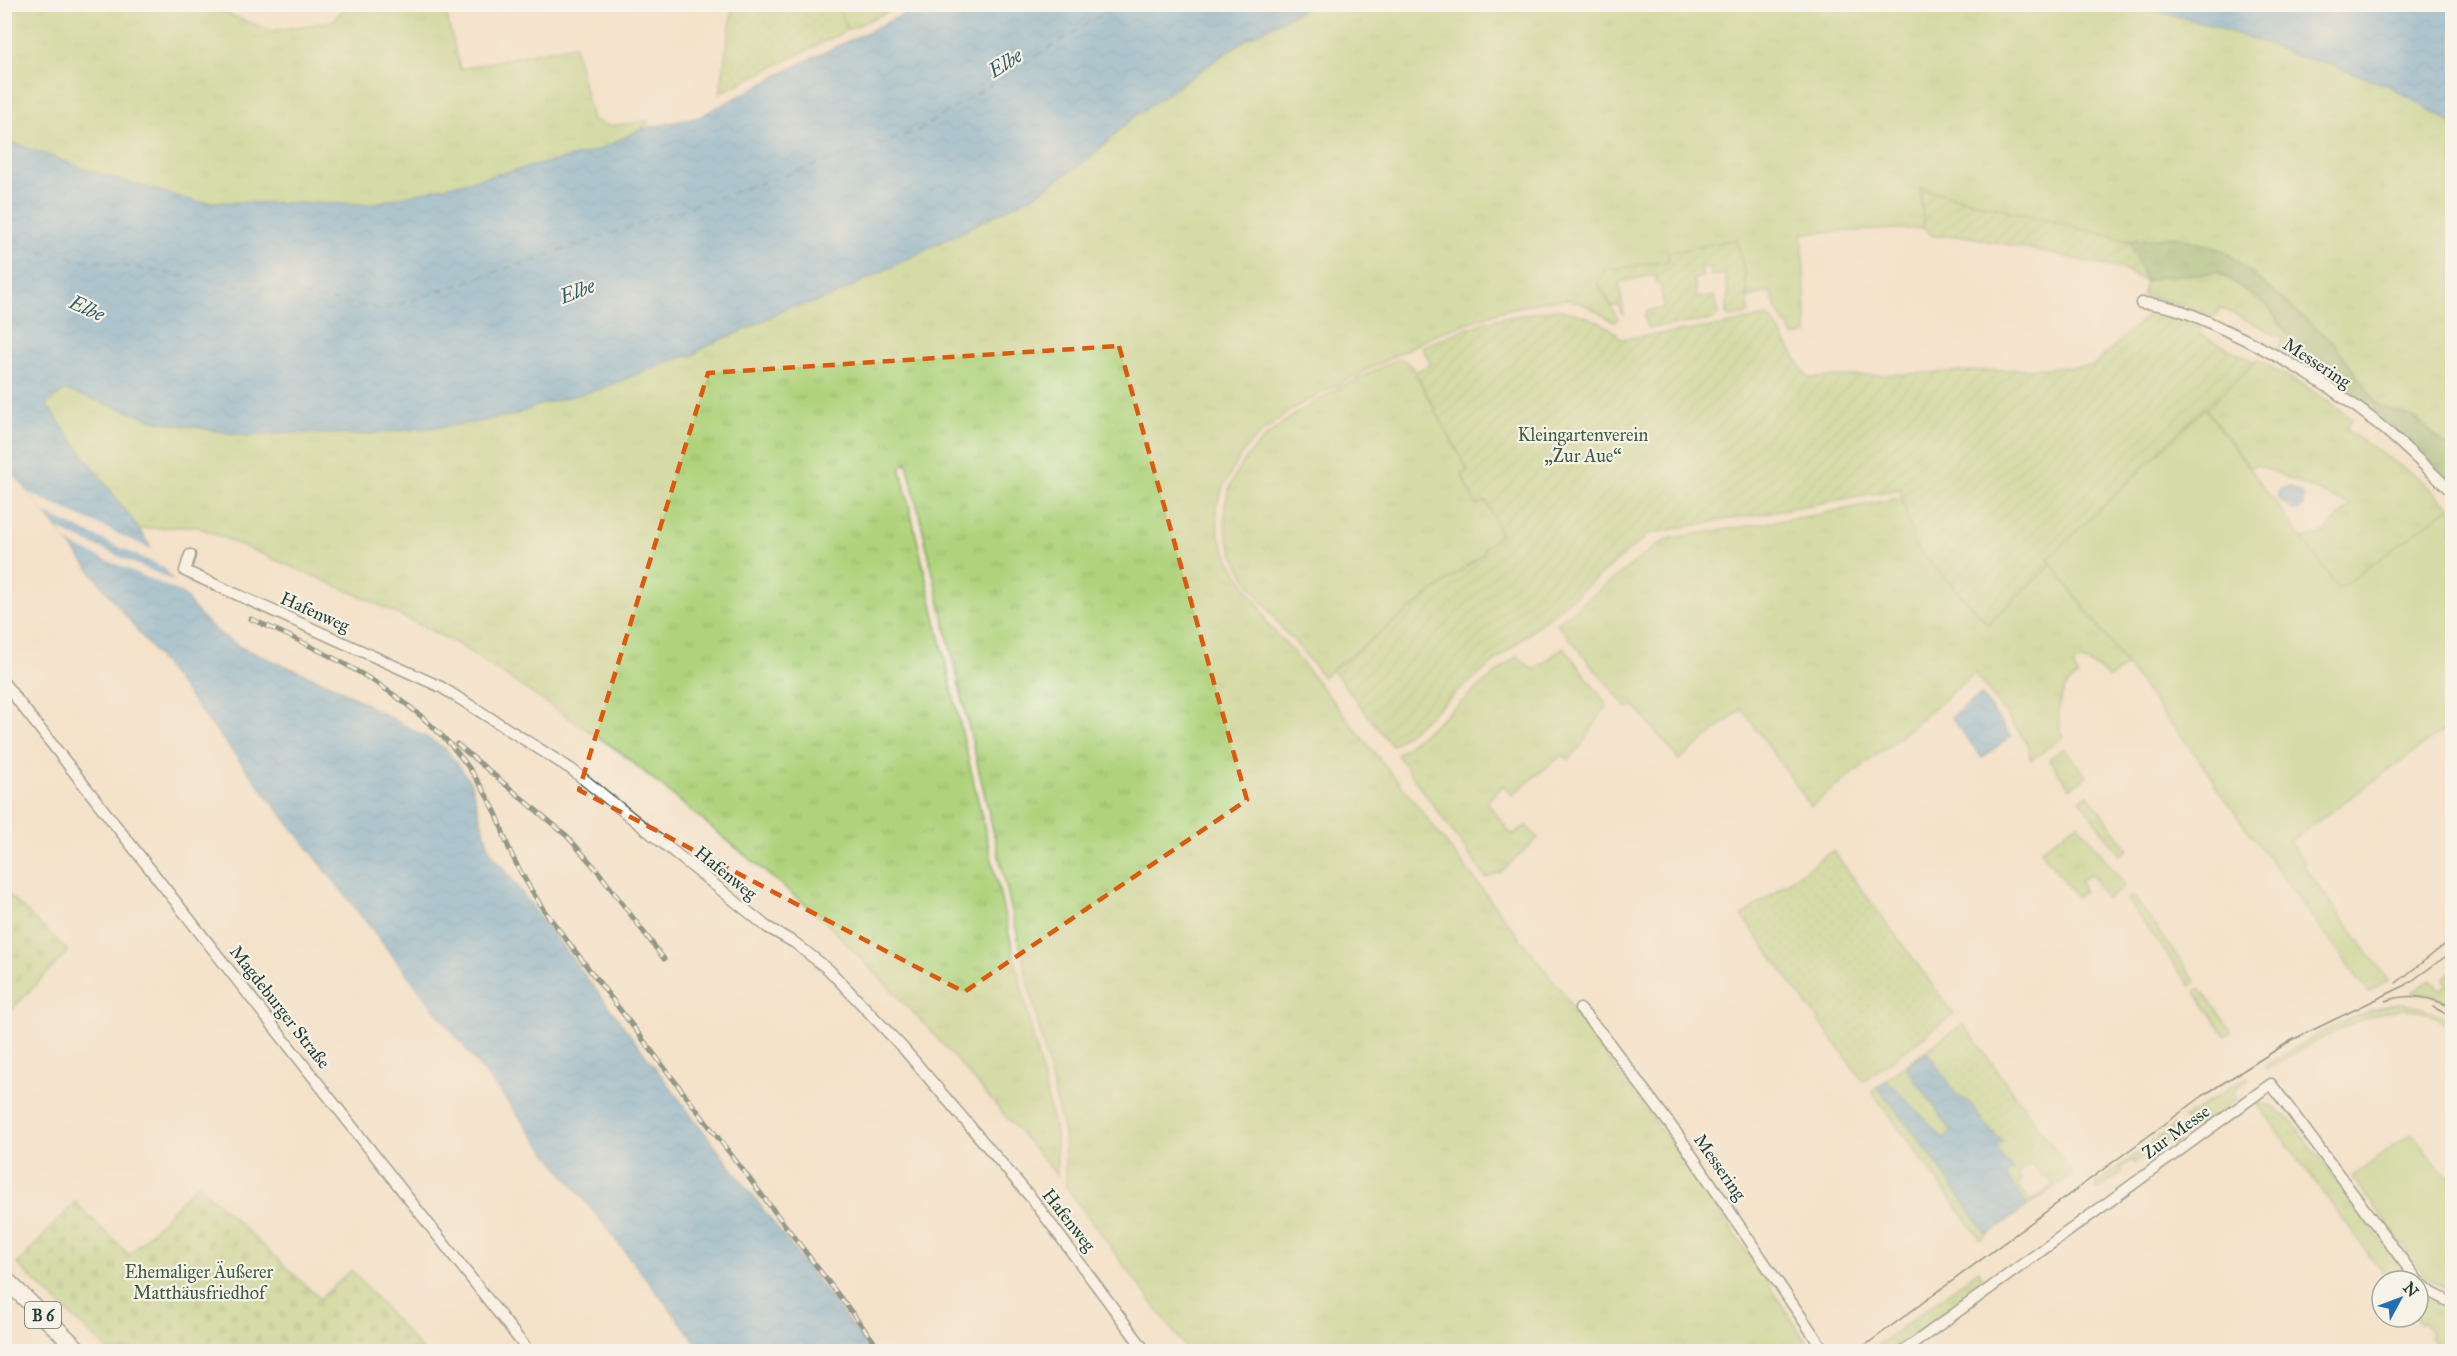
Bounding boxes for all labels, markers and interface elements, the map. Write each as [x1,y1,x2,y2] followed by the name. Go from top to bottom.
[983,43,1027,83] water label: Elbe
[555,273,599,309] water label: Elbe
[65,289,109,326] water label: Elbe
[2278,333,2356,394] street label: Messering
[1518,424,1649,467] park label: Kleingartenverein „Zur Aue“
[276,587,354,638] street label: Hafenweg
[690,841,762,906] street label: Hafenweg
[224,941,335,1074] street label: Magdeburger Straße
[2138,1100,2214,1164] street label: Zur Messe
[1688,1129,1751,1206] street label: Messering
[1037,1184,1101,1257] street label: Hafenweg
[125,1261,274,1304] park label: Ehemaliger Äußerer Matthäusfriedhof
[2370,1269,2430,1329] north arrow
[2399,1278,2423,1301] text: N
[25,1302,61,1328] road number: B 6

